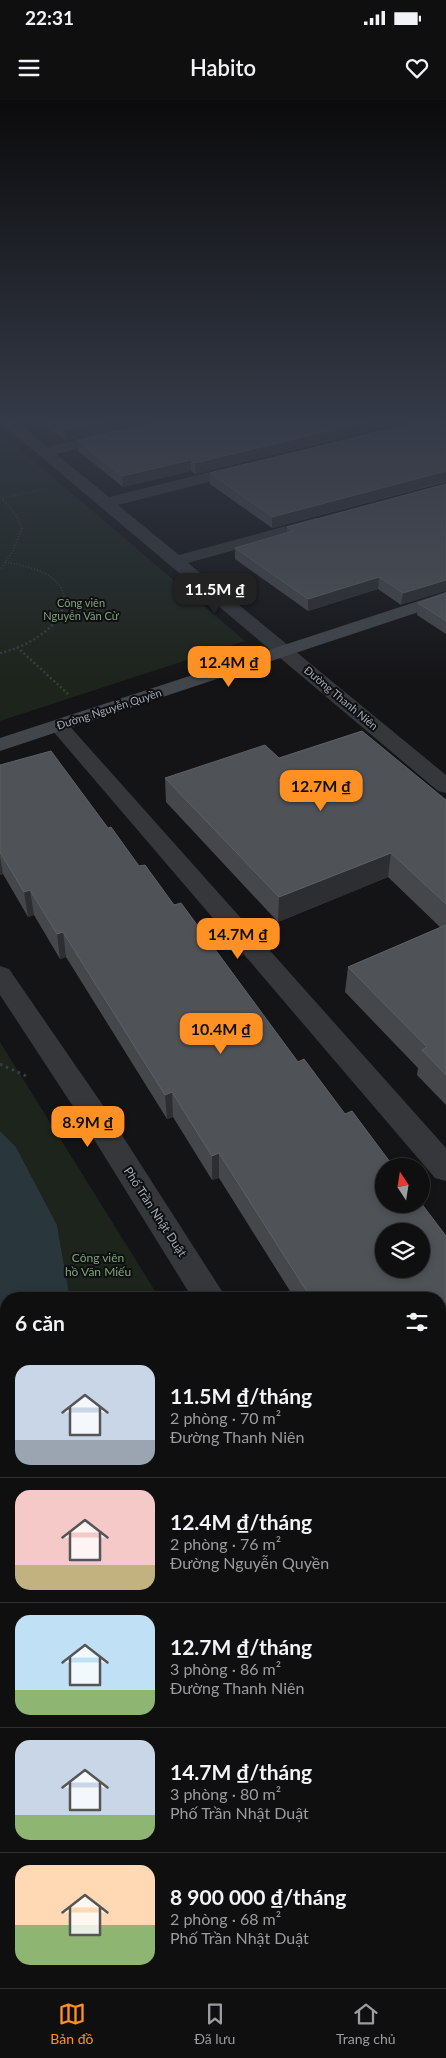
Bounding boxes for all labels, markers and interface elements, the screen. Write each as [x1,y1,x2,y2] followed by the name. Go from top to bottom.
[25,6,74,29] text: 22:31
[15,54,43,82] icon: menu
[190,54,256,81] text: Habito
[403,54,431,82] icon: heart
[169,572,261,615] pin: 11.5M ₫
[185,579,245,598] text: 11.5M ₫
[43,596,120,622] park label: Công viên Nguyễn Văn Cừ
[183,646,275,688] pin: 12.4M ₫
[199,652,259,671] text: 12.4M ₫
[302,663,381,732] street label: Đường Thanh Niên
[55,685,163,732] street label: Đường Nguyễn Quyền
[275,770,367,812] pin: 12.7M ₫
[291,776,351,795] text: 12.7M ₫
[192,918,284,960] pin: 14.7M ₫
[208,924,268,943] text: 14.7M ₫
[175,1012,267,1055] pin: 10.4M ₫
[191,1019,251,1038] text: 10.4M ₫
[47,1106,129,1148] pin: 8.9M ₫
[62,1112,114,1131] text: 8.9M ₫
[375,1158,430,1212] north arrow
[375,1158,430,1278] map controls
[121,1164,190,1260] street label: Phố Trần Nhật Duật
[375,1223,430,1278] button: layers
[65,1250,131,1279] park label: Công viên hồ Văn Miếu
[403,1308,431,1336] icon: filters
[15,1310,65,1335] text: 6 căn
[170,1383,312,1408] text: 11.5M ₫/tháng
[55,1385,115,1445] icon: home
[170,1408,281,1427] text: 2 phòng · 70 m²
[170,1427,304,1446] text: Đường Thanh Niên
[170,1509,312,1534] text: 12.4M ₫/tháng
[55,1510,115,1570] icon: home
[170,1534,281,1553] text: 2 phòng · 76 m²
[170,1553,329,1572] text: Đường Nguyễn Quyền
[170,1634,312,1659] text: 12.7M ₫/tháng
[55,1635,115,1695] icon: home
[170,1659,281,1678] text: 3 phòng · 86 m²
[170,1678,304,1697] text: Đường Thanh Niên
[170,1759,312,1784] text: 14.7M ₫/tháng
[55,1760,115,1820] icon: home
[170,1784,281,1803] text: 3 phòng · 80 m²
[170,1803,309,1822] text: Phố Trần Nhật Duật
[170,1884,346,1909] text: 8 900 000 ₫/tháng
[55,1885,115,1945] icon: home
[170,1909,281,1928] text: 2 phòng · 68 m²
[170,1928,309,1947] text: Phố Trần Nhật Duật
[50,2000,93,2047] tab: Bản đồ
[194,2000,235,2047] tab: Đã lưu
[336,2000,396,2047] tab: Trang chủ

